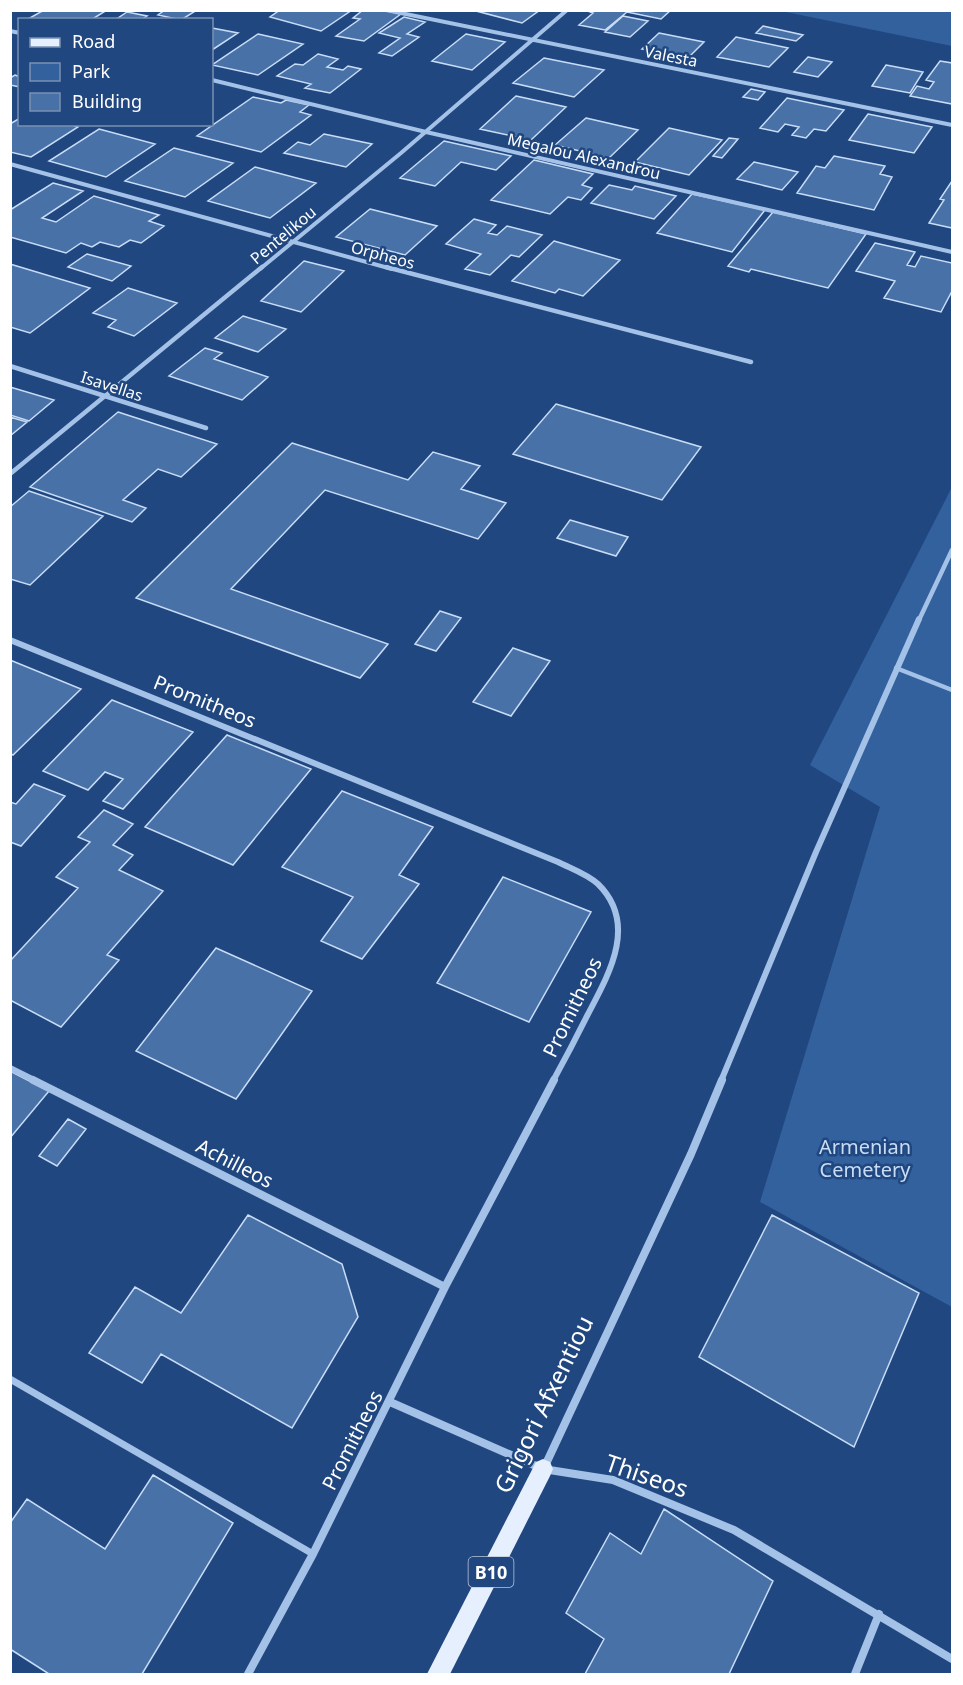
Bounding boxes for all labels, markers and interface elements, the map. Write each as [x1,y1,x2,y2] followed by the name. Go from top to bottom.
[18,18,213,126] legend
[72,29,115,53] text: Road
[642,40,700,72] street label: Valesta
[72,59,110,83] text: Park
[72,89,142,113] text: Building
[505,128,663,184] street label: Megalou Alexandrou
[245,201,321,269] street label: Pentelikou
[349,236,417,274] street label: Orpheos
[78,366,146,406] street label: Isavellas
[150,668,260,734] street label: Promitheos
[536,952,608,1062] street label: Promitheos
[192,1132,278,1194] street label: Achilleos
[819,1133,911,1183] park label: Armenian Cemetery
[486,1310,600,1498] street label: Grigori Afxentiou
[315,1386,389,1494] street label: Promitheos
[601,1445,693,1505] street label: Thiseos
[468,1557,514,1587] road number: B10

